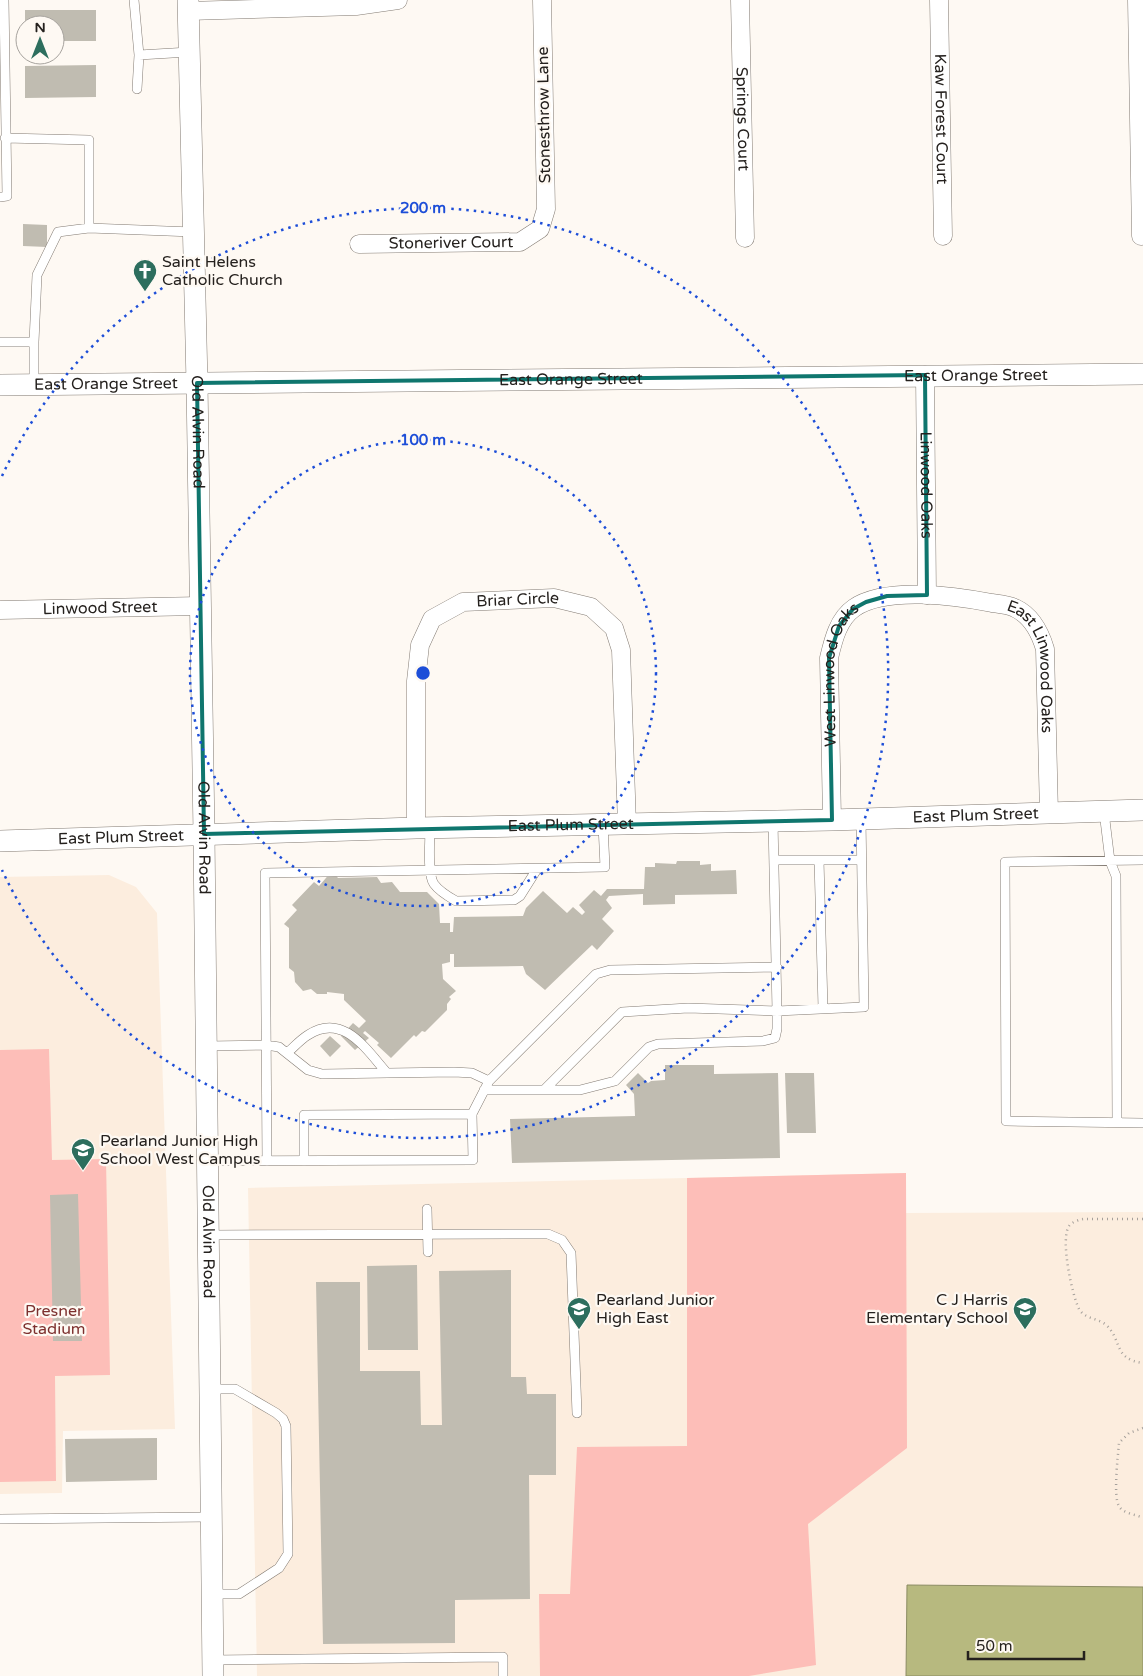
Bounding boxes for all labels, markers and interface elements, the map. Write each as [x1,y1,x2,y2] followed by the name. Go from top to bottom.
[15,15,65,65] north arrow
[34,19,46,36] text: N
[533,46,555,184] street label: Stonesthrow Lane
[930,53,952,185] street label: Kaw Forest Court
[731,67,754,171] street label: Springs Court
[400,199,446,217] text: 200 m
[389,232,513,254] street label: Stoneriver Court
[162,252,283,290] place label: Saint Helens Catholic Church
[132,258,158,292] church icon: Saint Helens Catholic Church
[904,365,1048,386] street label: East Orange Street
[499,369,643,390] street label: East Orange Street
[34,373,178,395] street label: East Orange Street
[187,375,209,489] street label: Old Alvin Road
[400,431,446,449] text: 100 m
[916,431,936,539] street label: Linwood Oaks
[476,587,561,611] street label: Briar Circle
[1004,596,1057,733] street label: East Linwood Oaks
[42,597,158,619] street label: Linwood Street
[819,598,863,747] street label: West Linwood Oaks
[414,664,432,682] centre of rings
[193,781,215,895] street label: Old Alvin Road
[912,803,1039,827] street label: East Plum Street
[508,814,634,836] street label: East Plum Street
[58,825,184,849] street label: East Plum Street
[100,1131,260,1169] place label: Pearland Junior High School West Campus
[70,1137,96,1171] school or university icon: Pearland Junior High School West Campus
[198,1185,219,1299] street label: Old Alvin Road
[596,1290,715,1328] place label: Pearland Junior High East
[866,1290,1008,1328] place label: C J Harris Elementary School
[566,1296,592,1330] school or university icon: Pearland Junior High East
[1012,1296,1038,1330] school or university icon: C J Harris Elementary School
[22,1301,86,1339] park label: Presner Stadium
[968,1628,1084,1660] scale bar
[976,1637,1013,1655] text: 50 m

